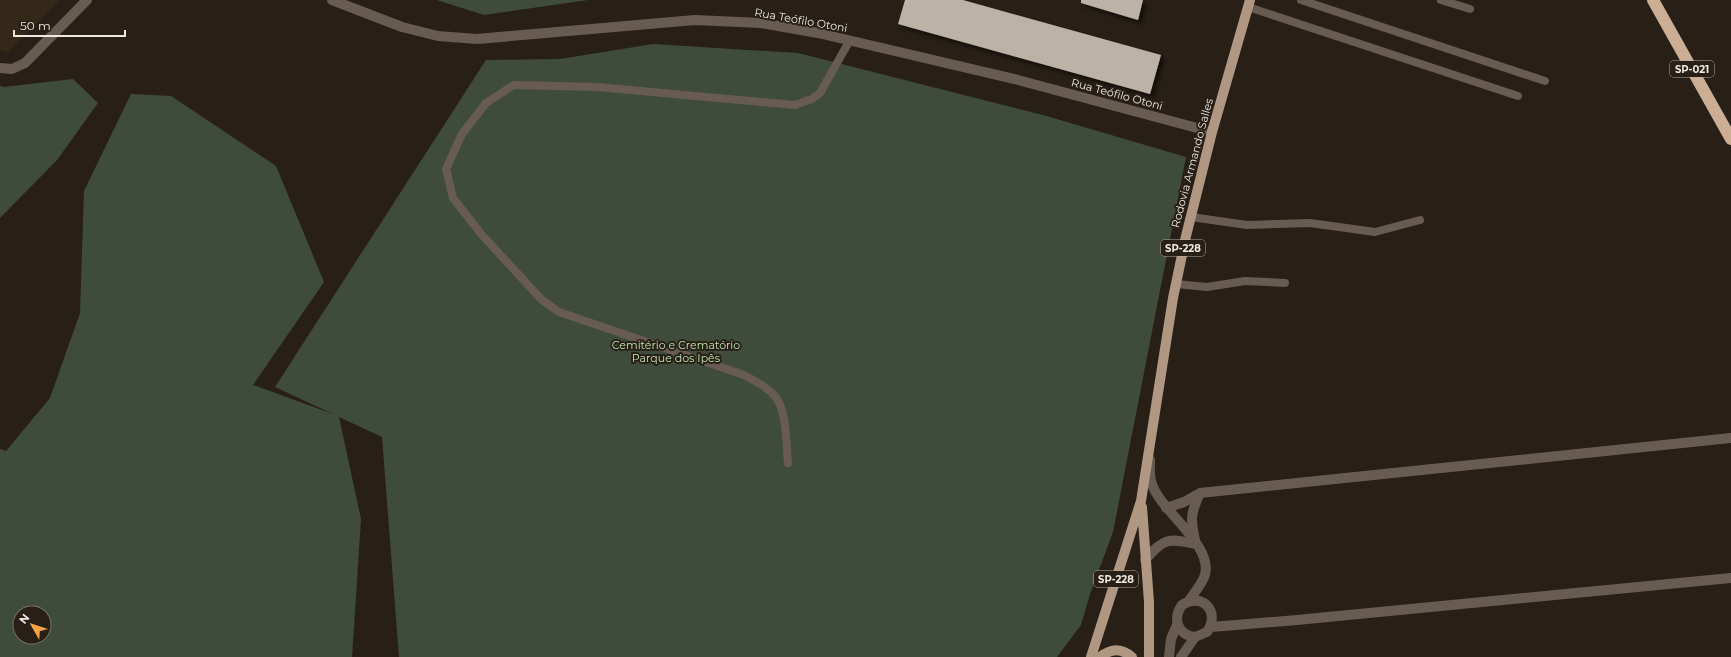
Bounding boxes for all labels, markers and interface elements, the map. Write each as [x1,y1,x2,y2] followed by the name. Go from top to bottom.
[753,5,849,35] street label: Rua Teófilo Otoni
[14,12,125,38] scale bar
[20,18,51,33] text: 50 m
[1670,61,1714,77] road number: SP-021
[1070,75,1164,113] street label: Rua Teófilo Otoni
[1168,96,1216,229] street label: Rodovia Armando Salles
[1161,240,1205,256] road number: SP-228
[612,338,740,365] park label: Cemitério e Crematório Parque dos Ipês
[1094,571,1138,587] road number: SP-228
[12,605,52,645] north arrow
[16,611,32,627] text: N

